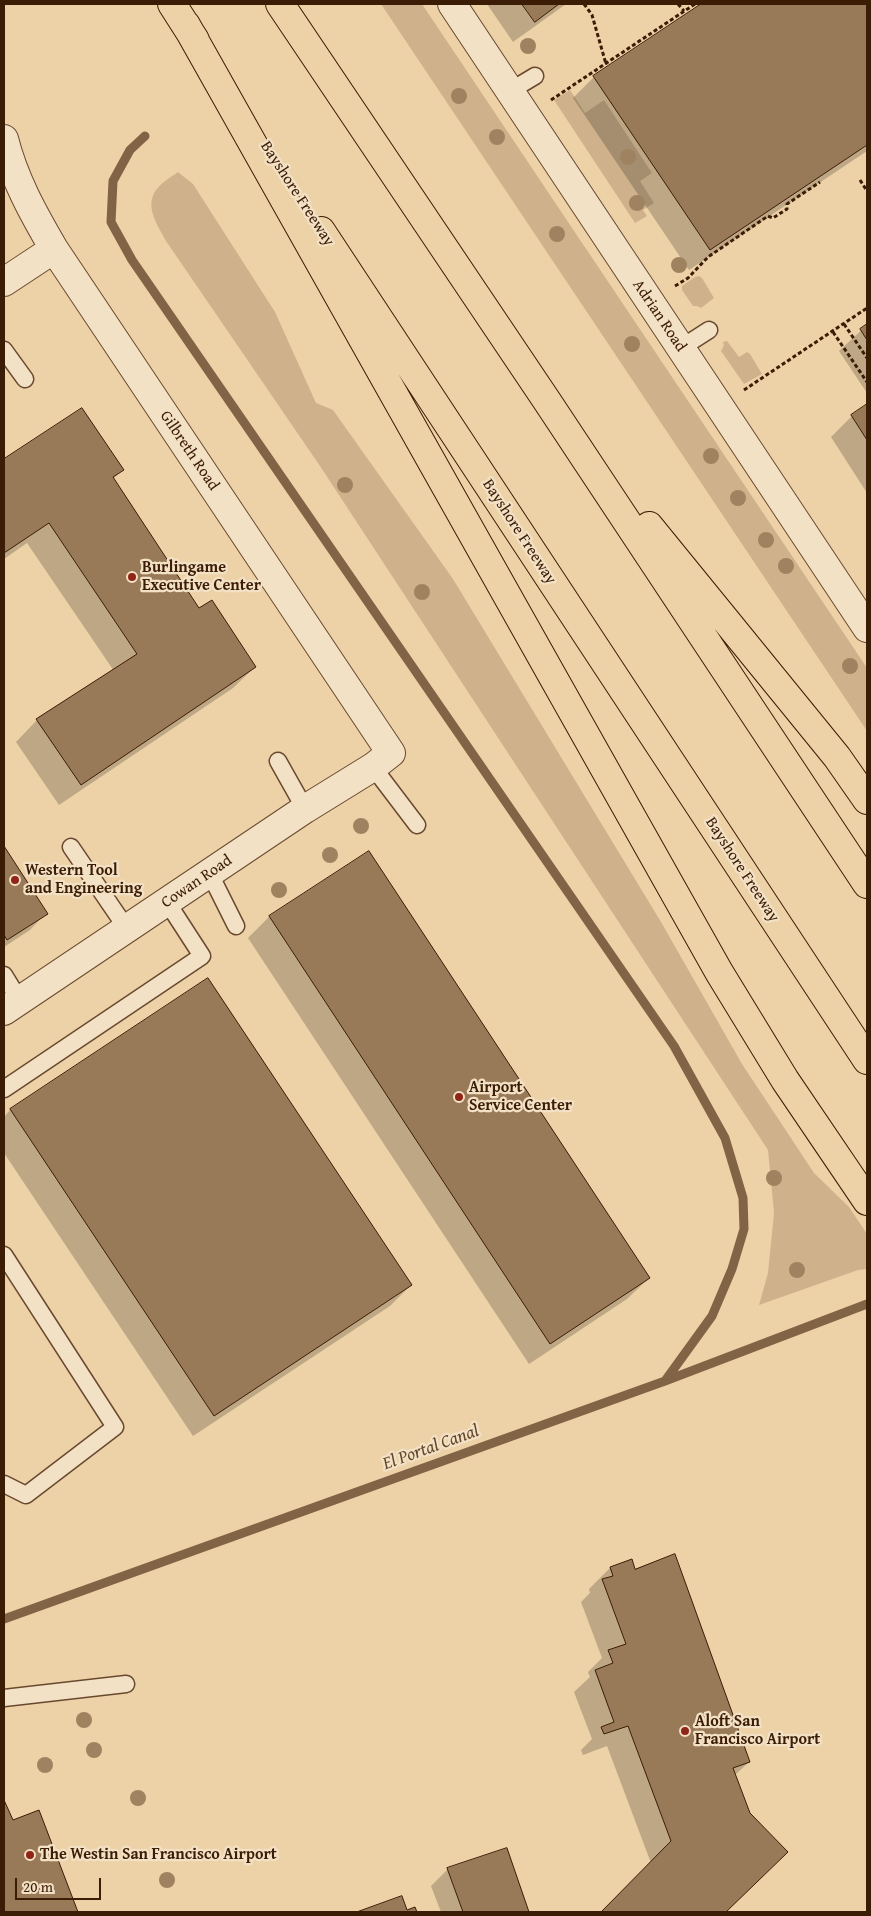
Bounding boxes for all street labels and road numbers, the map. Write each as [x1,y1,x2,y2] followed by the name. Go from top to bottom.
[256,138,338,250] street label: Bayshore Freeway
[628,276,690,356] street label: Adrian Road
[155,407,223,495] street label: Gilbreth Road
[478,476,560,588] street label: Bayshore Freeway
[701,814,783,926] street label: Bayshore Freeway
[158,851,236,913] street label: Cowan Road

